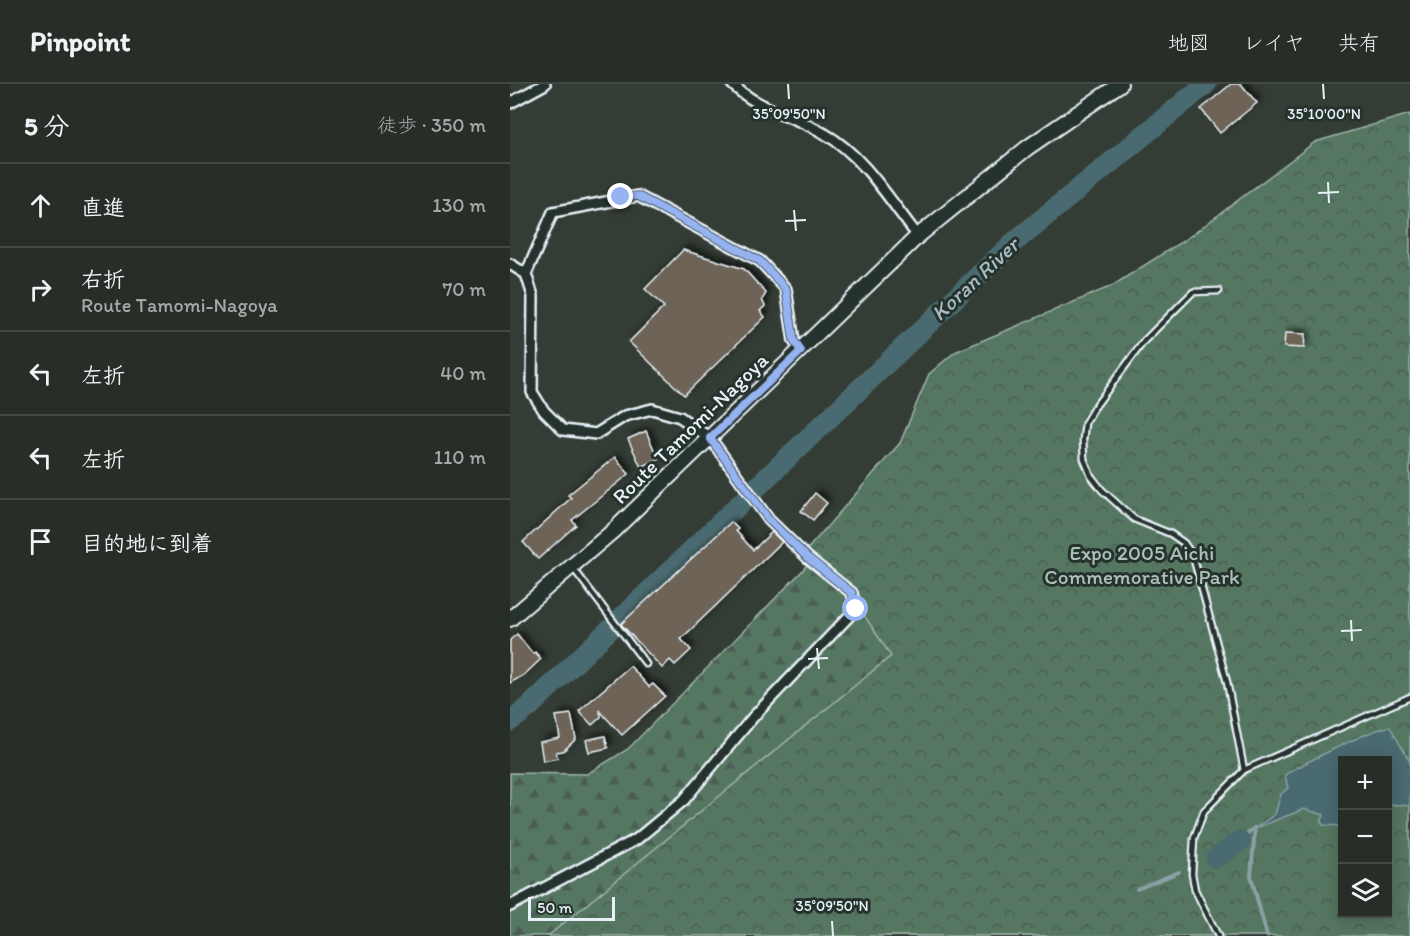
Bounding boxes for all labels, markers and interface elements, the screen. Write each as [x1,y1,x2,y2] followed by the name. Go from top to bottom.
[30,24,131,58] text: Pinpoint
[1168,30,1210,55] text: 地図
[1243,30,1305,55] text: レイヤ
[1338,30,1380,55] text: 共有
[752,105,826,123] text: 35°09'50"N
[1287,105,1361,123] text: 35°10'00"N
[24,110,70,142] text: 5 分
[377,113,486,137] text: 徒歩 · 350 m
[607,183,633,209] route end
[24,189,57,222] icon: ahead
[432,193,486,217] text: 130 m
[81,194,125,221] text: 直進
[926,230,1026,326] water label: Koran River
[81,266,125,293] text: 右折
[24,273,57,306] icon: right
[442,277,486,301] text: 70 m
[81,293,278,317] text: Route Tamomi-Nagoya
[607,347,773,509] street label: Route Tamomi-Nagoya
[24,357,57,390] icon: left
[440,361,486,385] text: 40 m
[81,362,125,389] text: 左折
[24,441,57,474] icon: left
[434,445,486,469] text: 110 m
[81,446,125,473] text: 左折
[24,525,57,558] icon: arrive
[81,530,213,557] text: 目的地に到着
[1044,540,1240,589] park label: Expo 2005 Aichi Commemorative Park
[842,595,868,621] route start
[1338,756,1392,918] map controls
[1338,756,1392,810] button: +
[1338,810,1392,864] button: −
[1338,864,1392,918] button: layers
[528,894,615,922] scale bar
[795,897,869,915] text: 35°09'50"N
[537,898,572,917] text: 50 m

